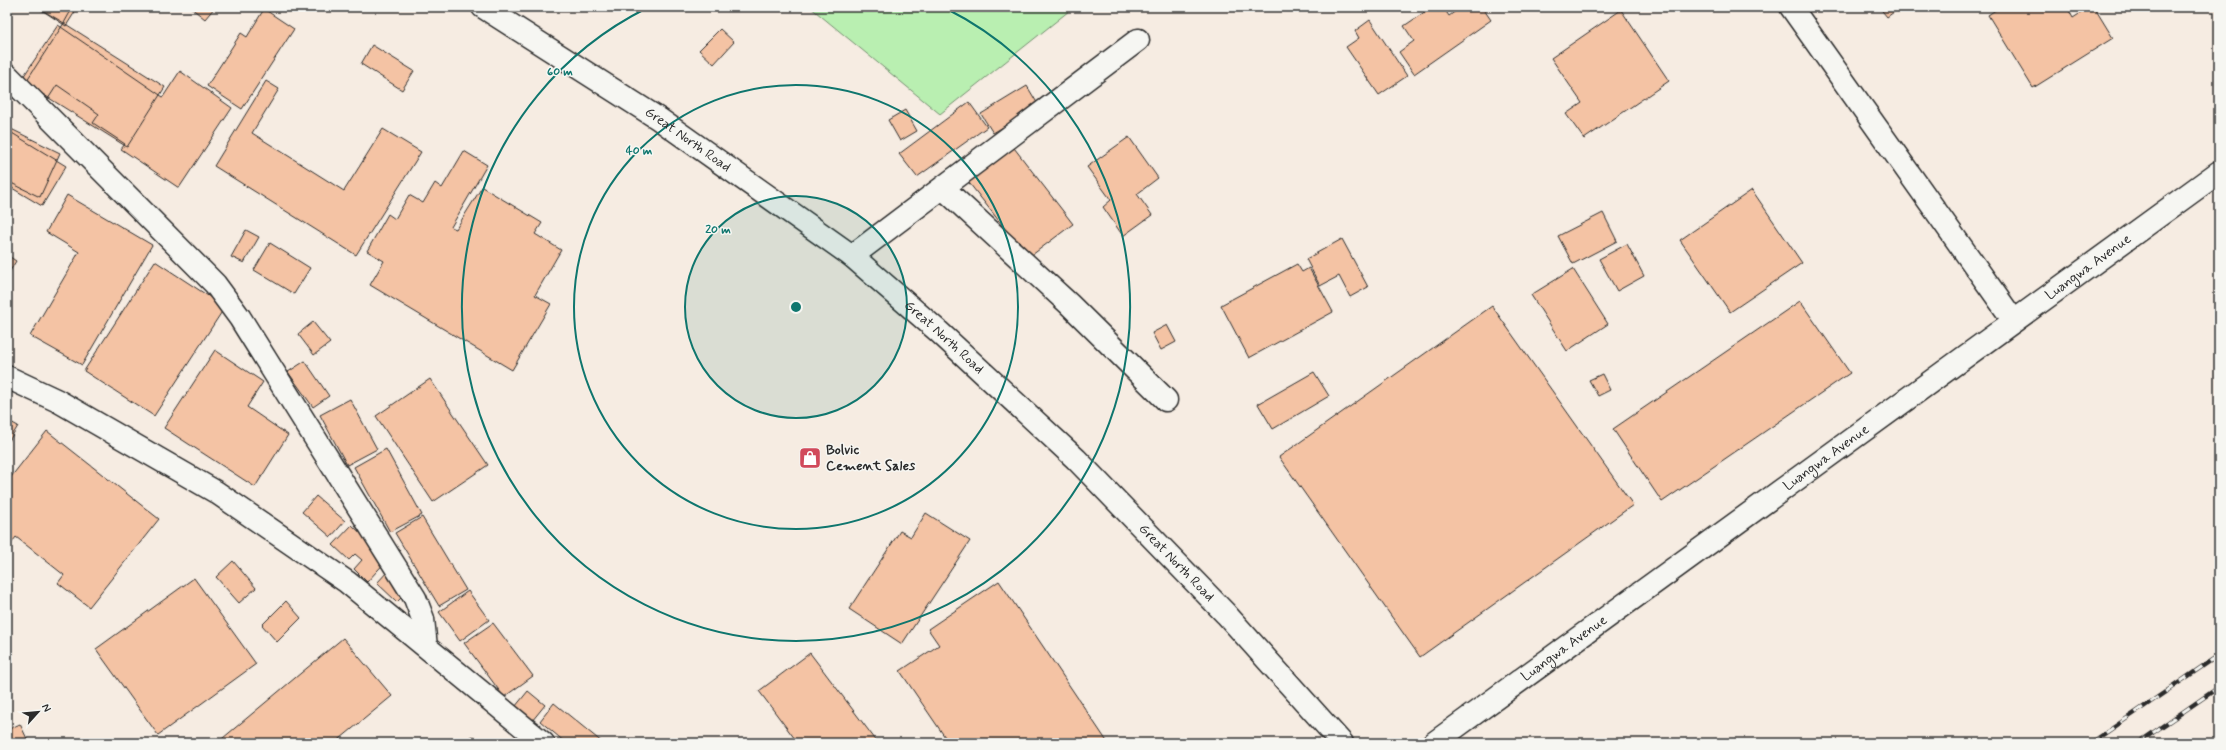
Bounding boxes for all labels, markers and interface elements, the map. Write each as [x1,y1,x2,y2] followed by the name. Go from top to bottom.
[547,64,573,80] text: 60 m
[641,103,734,176] street label: Great North Road
[626,143,653,159] text: 40 m
[705,222,731,238] text: 20 m
[2042,230,2135,304] street label: Luangwa Avenue
[900,297,988,378] street label: Great North Road
[789,300,803,314] centre of rings
[1780,420,1873,495] street label: Luangwa Avenue
[826,441,916,475] place label: Bolvic Cement Sales
[797,445,823,471] shop icon: Bolvic Cement Sales
[1135,520,1218,605] street label: Great North Road
[1518,611,1611,686] street label: Luangwa Avenue
[18,692,58,732] north arrow
[38,701,54,714] text: N

